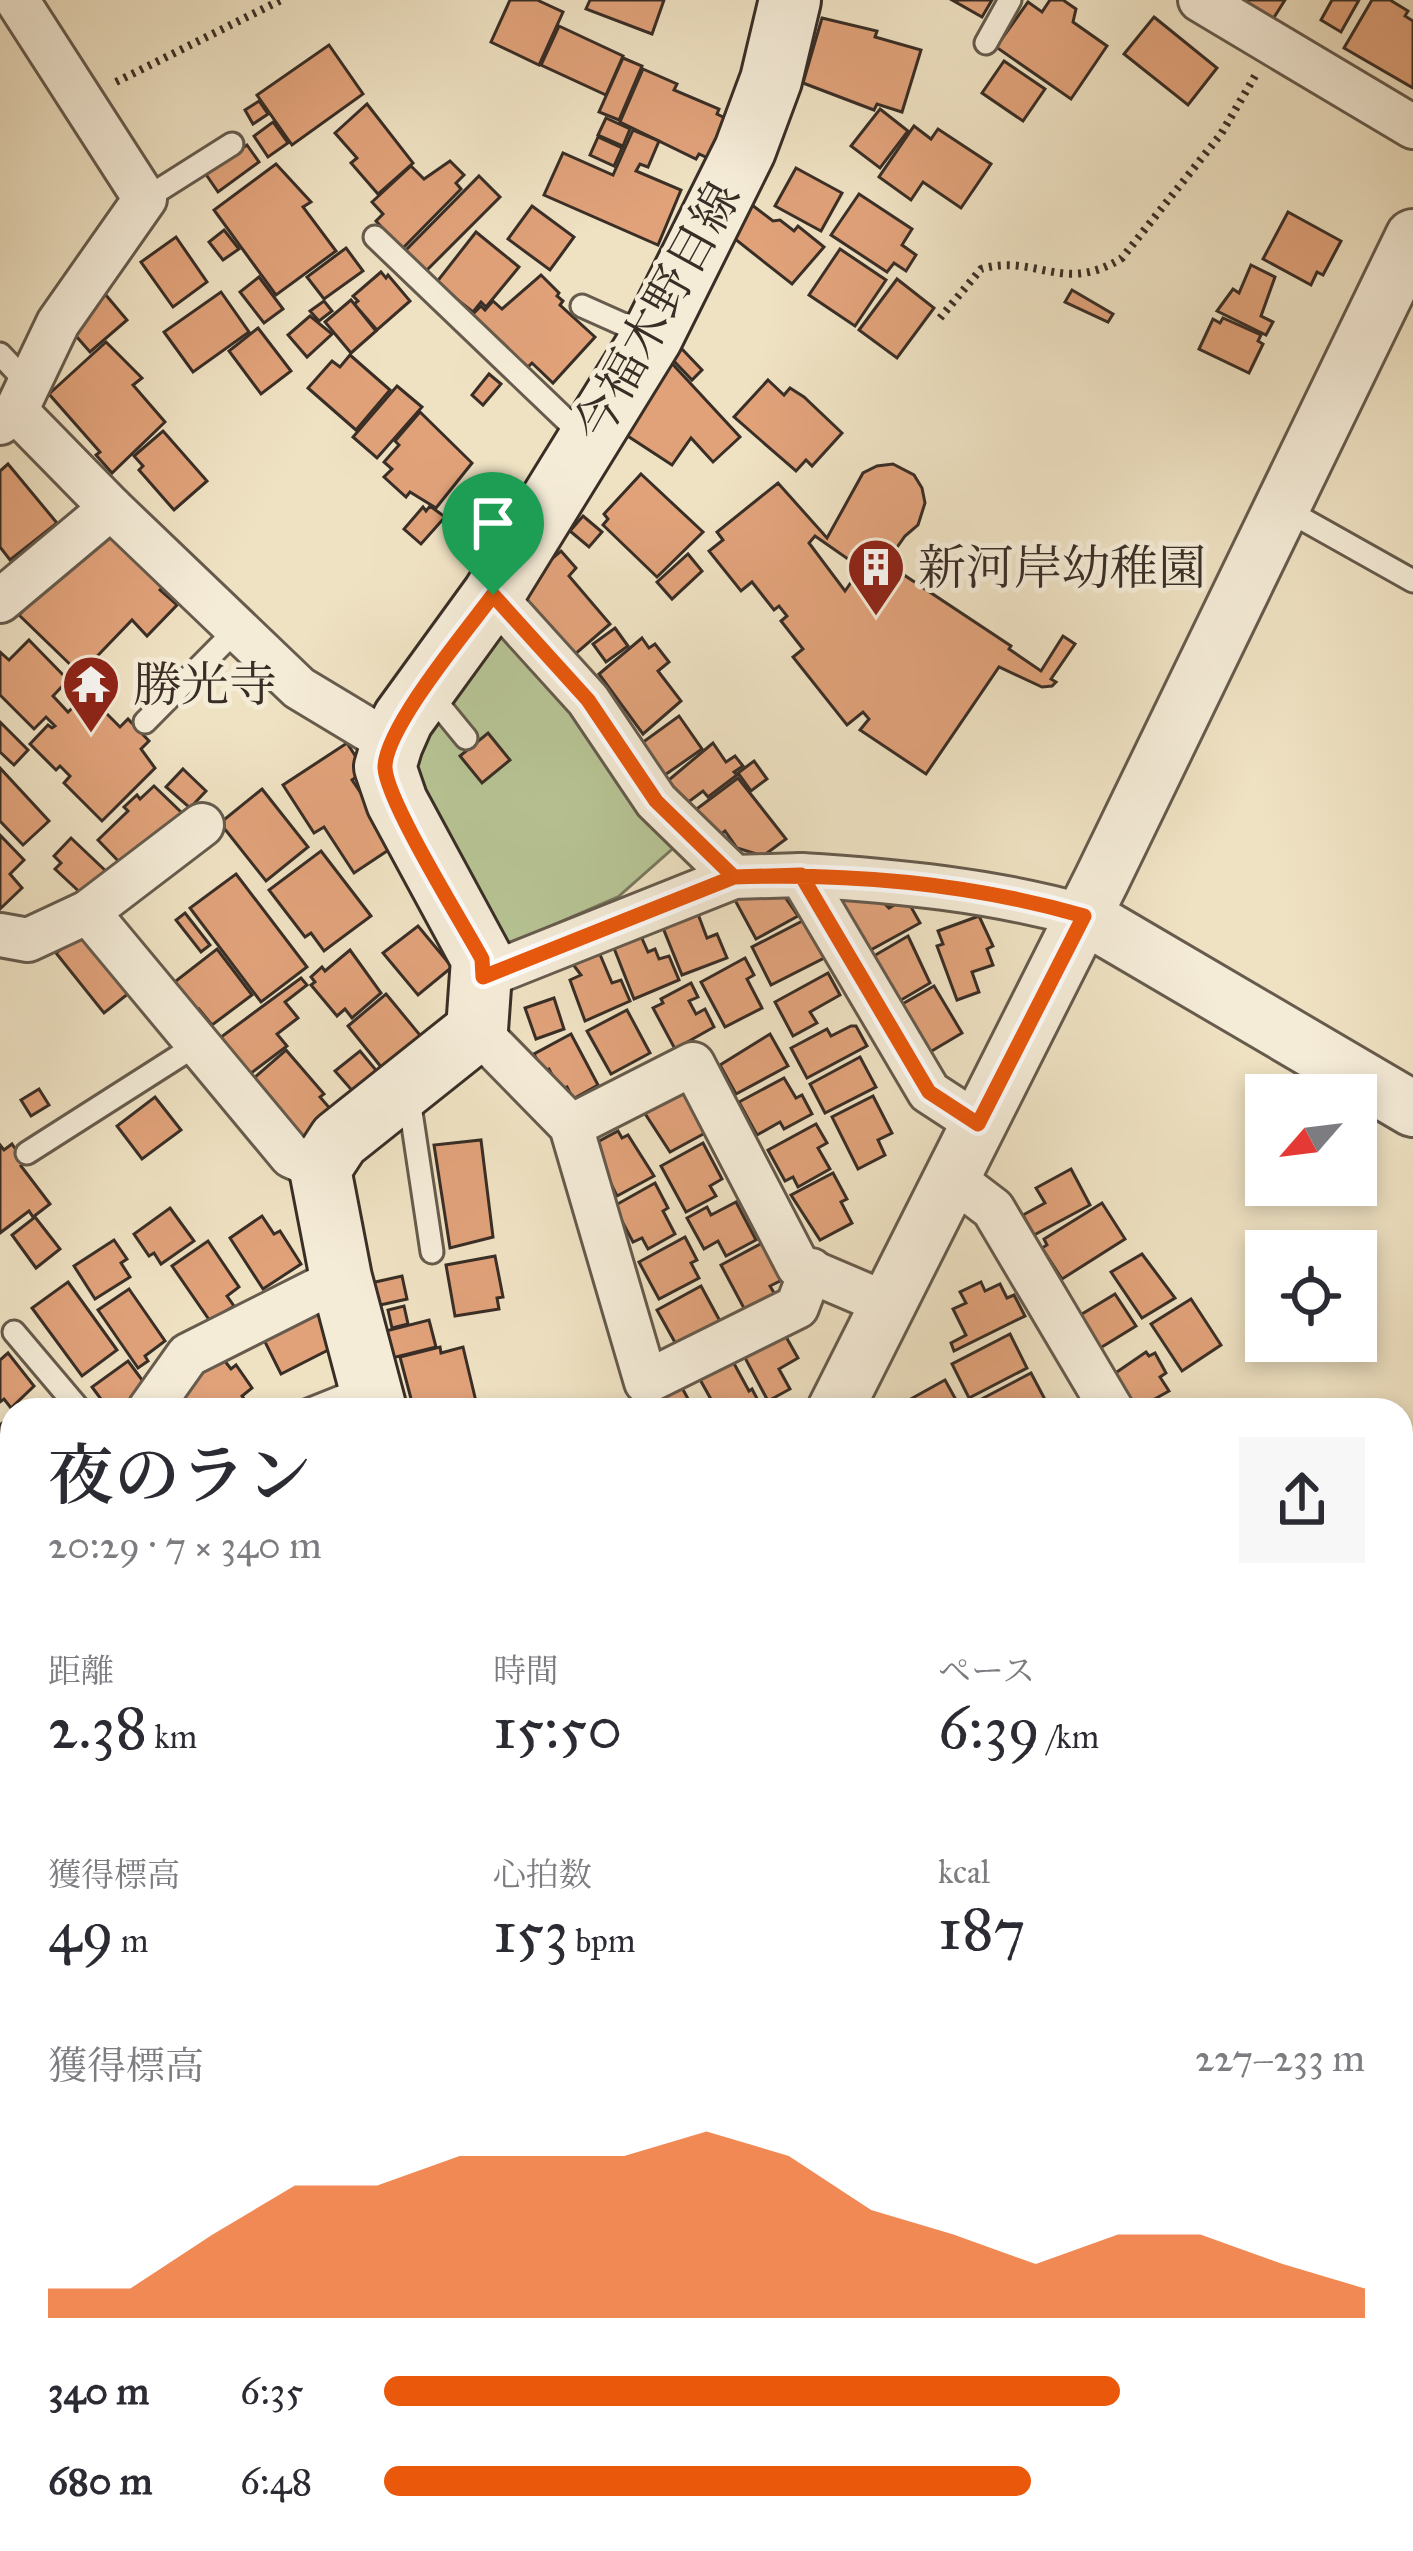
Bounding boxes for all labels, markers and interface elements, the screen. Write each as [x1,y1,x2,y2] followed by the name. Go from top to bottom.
[561,172,753,452] street label: 今福木野目線
[442,472,544,595] pin
[460,490,526,556] icon: arrive
[845,536,907,618] building icon: 新河岸幼稚園
[918,538,1206,597] place label: 新河岸幼稚園
[60,653,122,735] temple icon: 勝光寺
[133,655,277,714] place label: 勝光寺
[1245,1074,1377,1206] north arrow
[1245,1074,1377,1362] map controls
[1245,1230,1377,1362] button: locate
[48,1435,312,1516] text: 夜のラン
[1239,1437,1365,1563] button: share
[48,1521,322,1569] text: 20:29 · 7 × 340 m
[48,1651,114,1691] text: 距離
[493,1651,559,1691] text: 時間
[938,1651,1035,1691] text: ペース
[48,1691,147,1764] text: 2.38
[493,1691,622,1764] text: 15:50
[938,1691,1040,1764] text: 6:39
[147,1717,197,1757] text: km
[1040,1717,1099,1757] text: /km
[938,1852,990,1892] text: kcal
[48,1855,180,1895] text: 獲得標高
[493,1855,592,1895] text: 心拍数
[938,1892,1026,1965] text: 187
[48,1895,114,1968] text: 49
[493,1895,568,1968] text: 153
[114,1921,149,1961] text: m
[568,1921,635,1961] text: bpm
[1195,2034,1365,2082] text: 227–233 m
[48,2042,204,2090] text: 獲得標高
[48,2367,149,2415] text: 340 m
[240,2367,304,2415] text: 6:35
[48,2457,153,2505] text: 680 m
[240,2457,312,2505] text: 6:48

